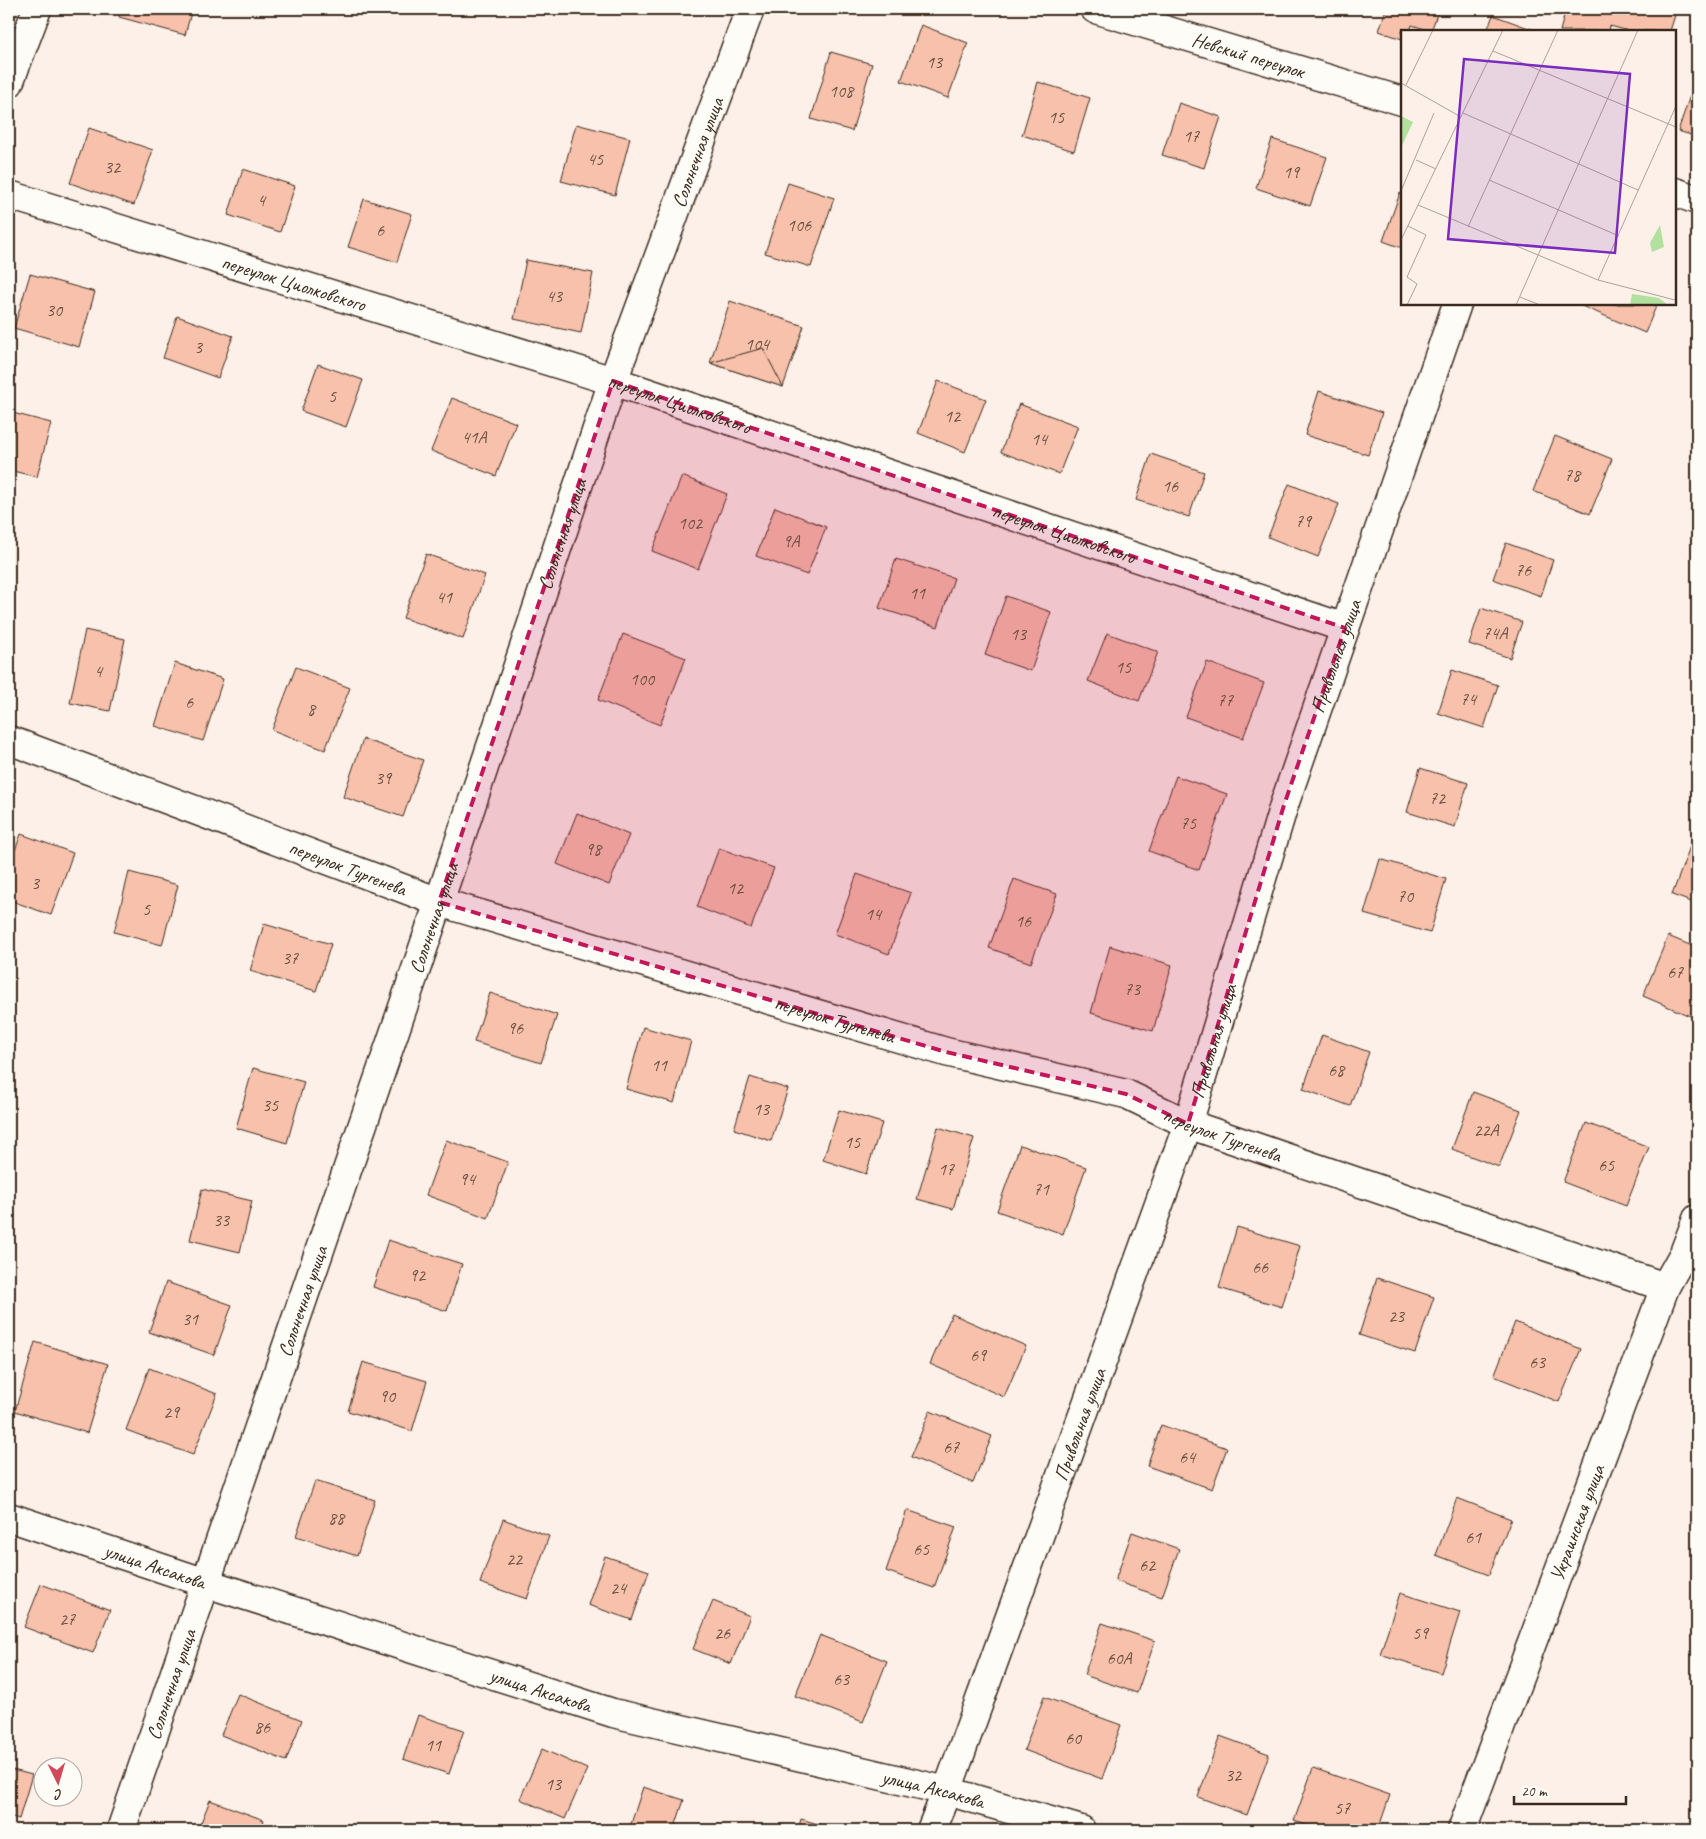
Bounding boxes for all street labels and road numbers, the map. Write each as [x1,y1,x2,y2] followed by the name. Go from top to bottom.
[1189,27,1309,84] street label: Невский переулок
[666,92,730,211] street label: Солонечная улица
[219,249,370,317] street label: переулок Циолковского
[605,368,755,440] street label: переулок Циолковского
[532,474,593,593] street label: Солонечная улица
[989,498,1140,570] street label: переулок Циолковского
[1305,595,1367,716] street label: Привольная улица
[285,835,412,902] street label: переулок Тургенева
[403,858,465,977] street label: Солонечная улица
[1184,980,1243,1101] street label: Привольная улица
[772,990,899,1050] street label: переулок Тургенева
[1159,1102,1286,1169] street label: переулок Тургенева
[272,1241,334,1360] street label: Солонечная улица
[1048,1364,1112,1484] street label: Привольная улица
[1544,1460,1611,1584] street label: Украинская улица
[100,1538,210,1595] street label: улица Аксакова
[141,1624,203,1743] street label: Солонечная улица
[486,1662,596,1719] street label: улица Аксакова
[878,1764,989,1815] street label: улица Аксакова

